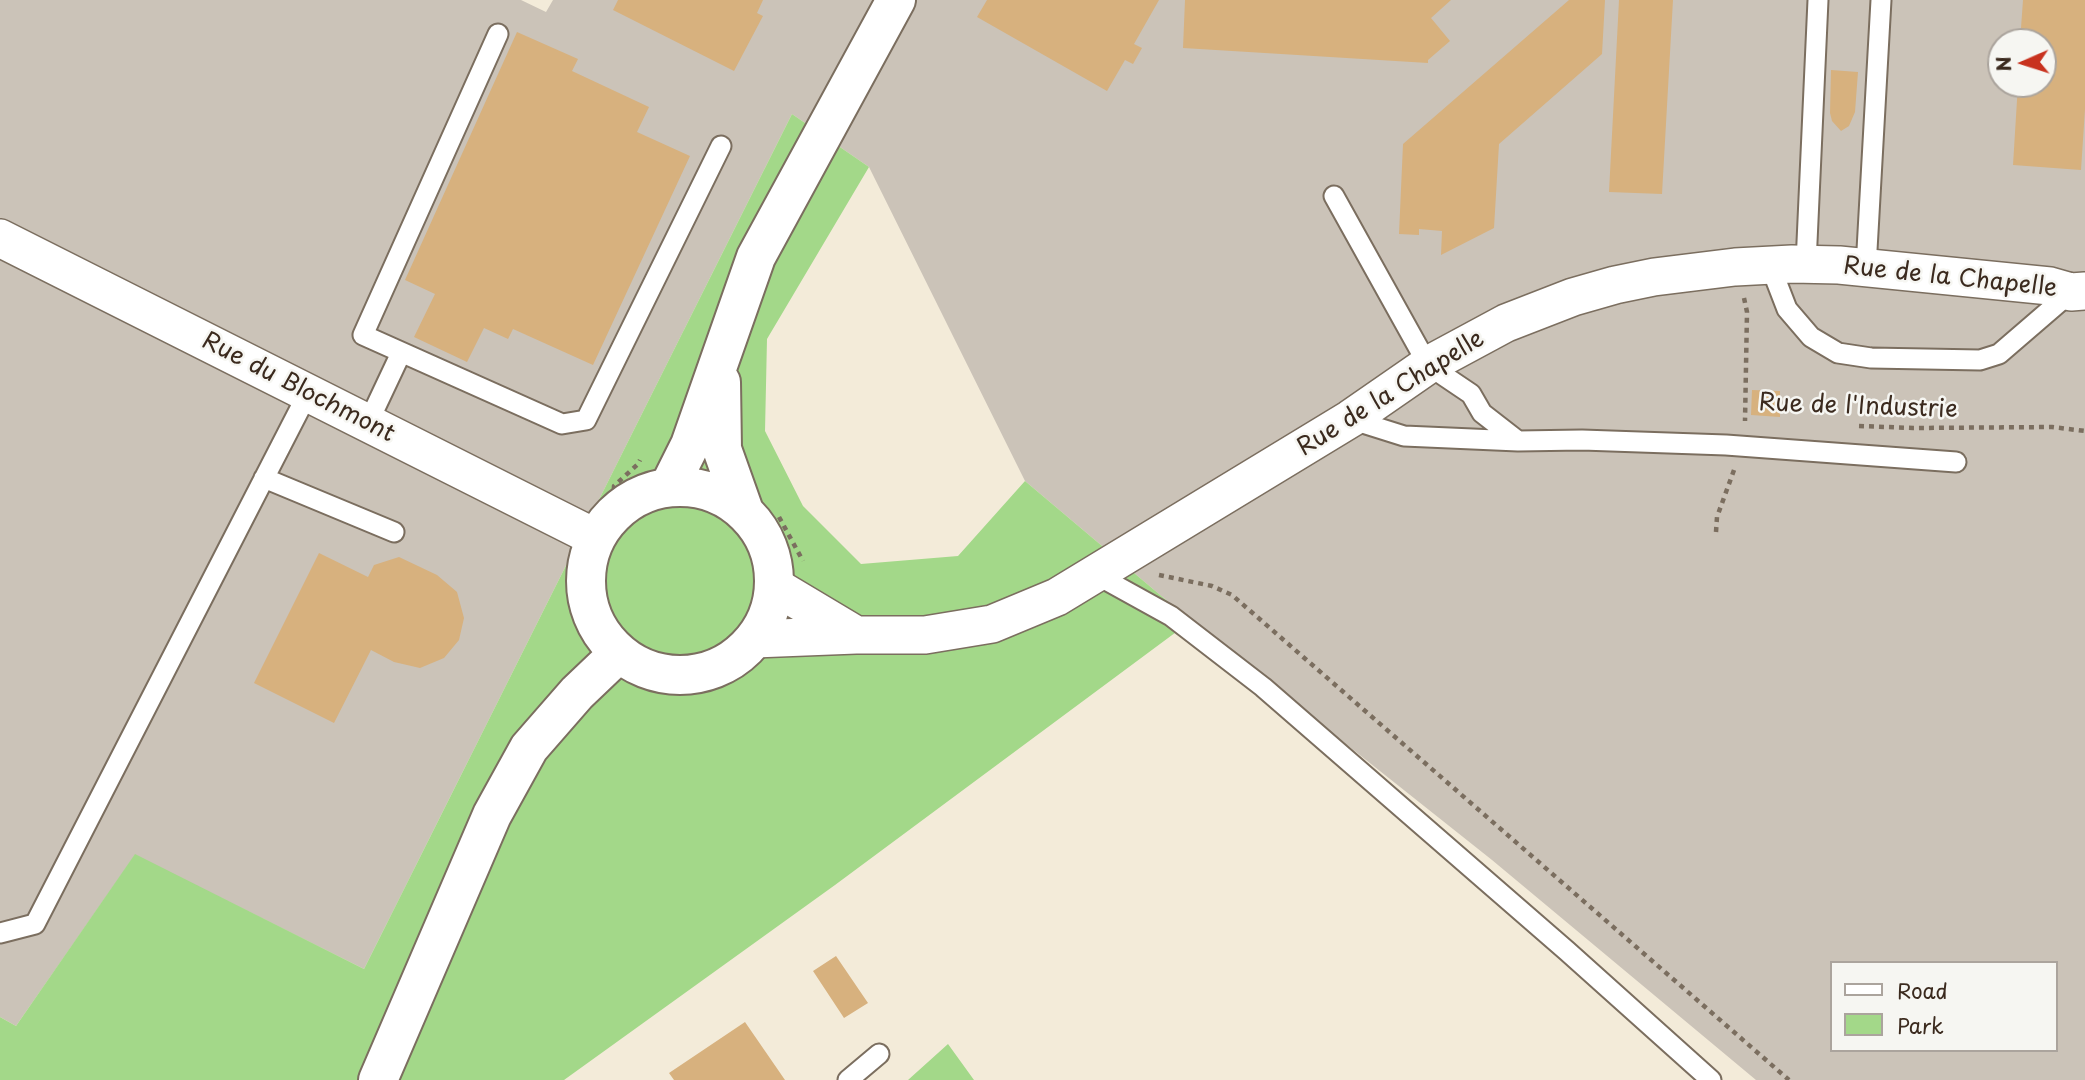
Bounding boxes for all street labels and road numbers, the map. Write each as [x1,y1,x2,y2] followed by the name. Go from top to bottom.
[1842,252,2058,304] street label: Rue de la Chapelle
[1292,325,1490,463] street label: Rue de la Chapelle
[197,327,399,449] street label: Rue du Blochmont
[1758,389,1958,425] street label: Rue de l'Industrie

